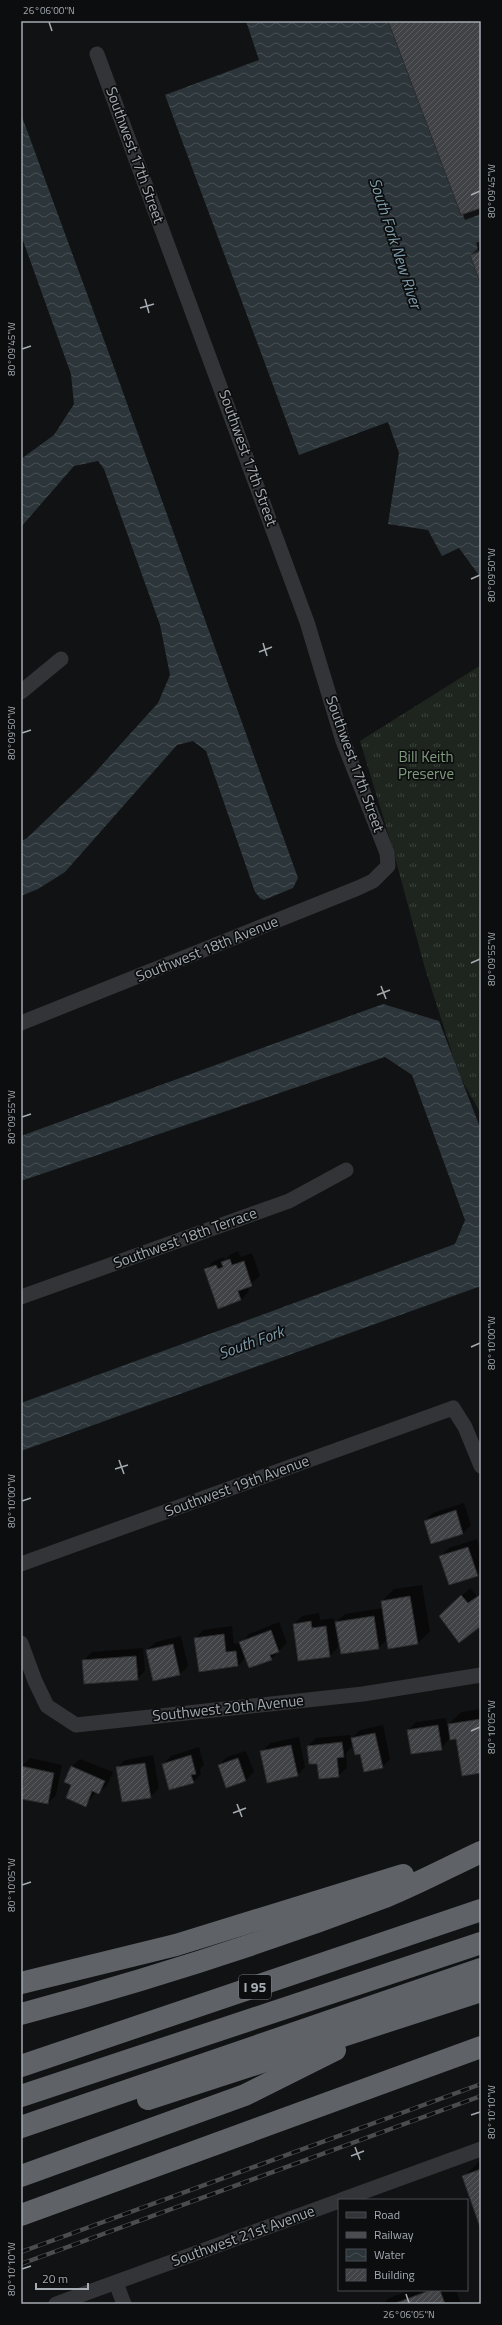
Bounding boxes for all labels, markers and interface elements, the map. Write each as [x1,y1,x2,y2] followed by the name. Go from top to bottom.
[23,3,75,18] text: 26°06'00"N
[100,83,171,227] street label: Southwest 17th Street
[484,164,499,218] text: 80°09'45"W
[364,175,429,313] water label: South Fork New River
[4,322,19,376] text: 80°09'45"W
[213,386,284,530] street label: Southwest 17th Street
[484,548,499,602] text: 80°09'50"W
[320,692,391,836] street label: Southwest 17th Street
[4,706,19,760] text: 80°09'50"W
[398,745,454,785] park label: Bill Keith Preserve
[132,909,282,988] street label: Southwest 18th Avenue
[484,932,499,986] text: 80°09'55"W
[4,1090,19,1144] text: 80°09'55"W
[110,1201,260,1274] street label: Southwest 18th Terrace
[484,1316,499,1370] text: 80°10'00"W
[215,1318,289,1365] water label: South Fork
[161,1449,312,1522] street label: Southwest 19th Avenue
[4,1474,19,1528] text: 80°10'00"W
[151,1688,305,1727] street label: Southwest 20th Avenue
[484,1700,499,1754] text: 80°10'05"W
[4,1858,19,1912] text: 80°10'05"W
[239,1975,271,1999] road number: I 95
[484,2085,499,2139] text: 80°10'10"W
[168,2199,318,2272] street label: Southwest 21st Avenue
[338,2199,468,2291] legend
[374,2205,400,2224] text: Road
[374,2225,414,2244] text: Railway
[4,2242,19,2296] text: 80°10'10"W
[374,2245,405,2264] text: Water
[36,2265,88,2291] scale bar
[374,2265,415,2284] text: Building
[42,2269,68,2288] text: 20 m
[383,2307,435,2322] text: 26°06'05"N

